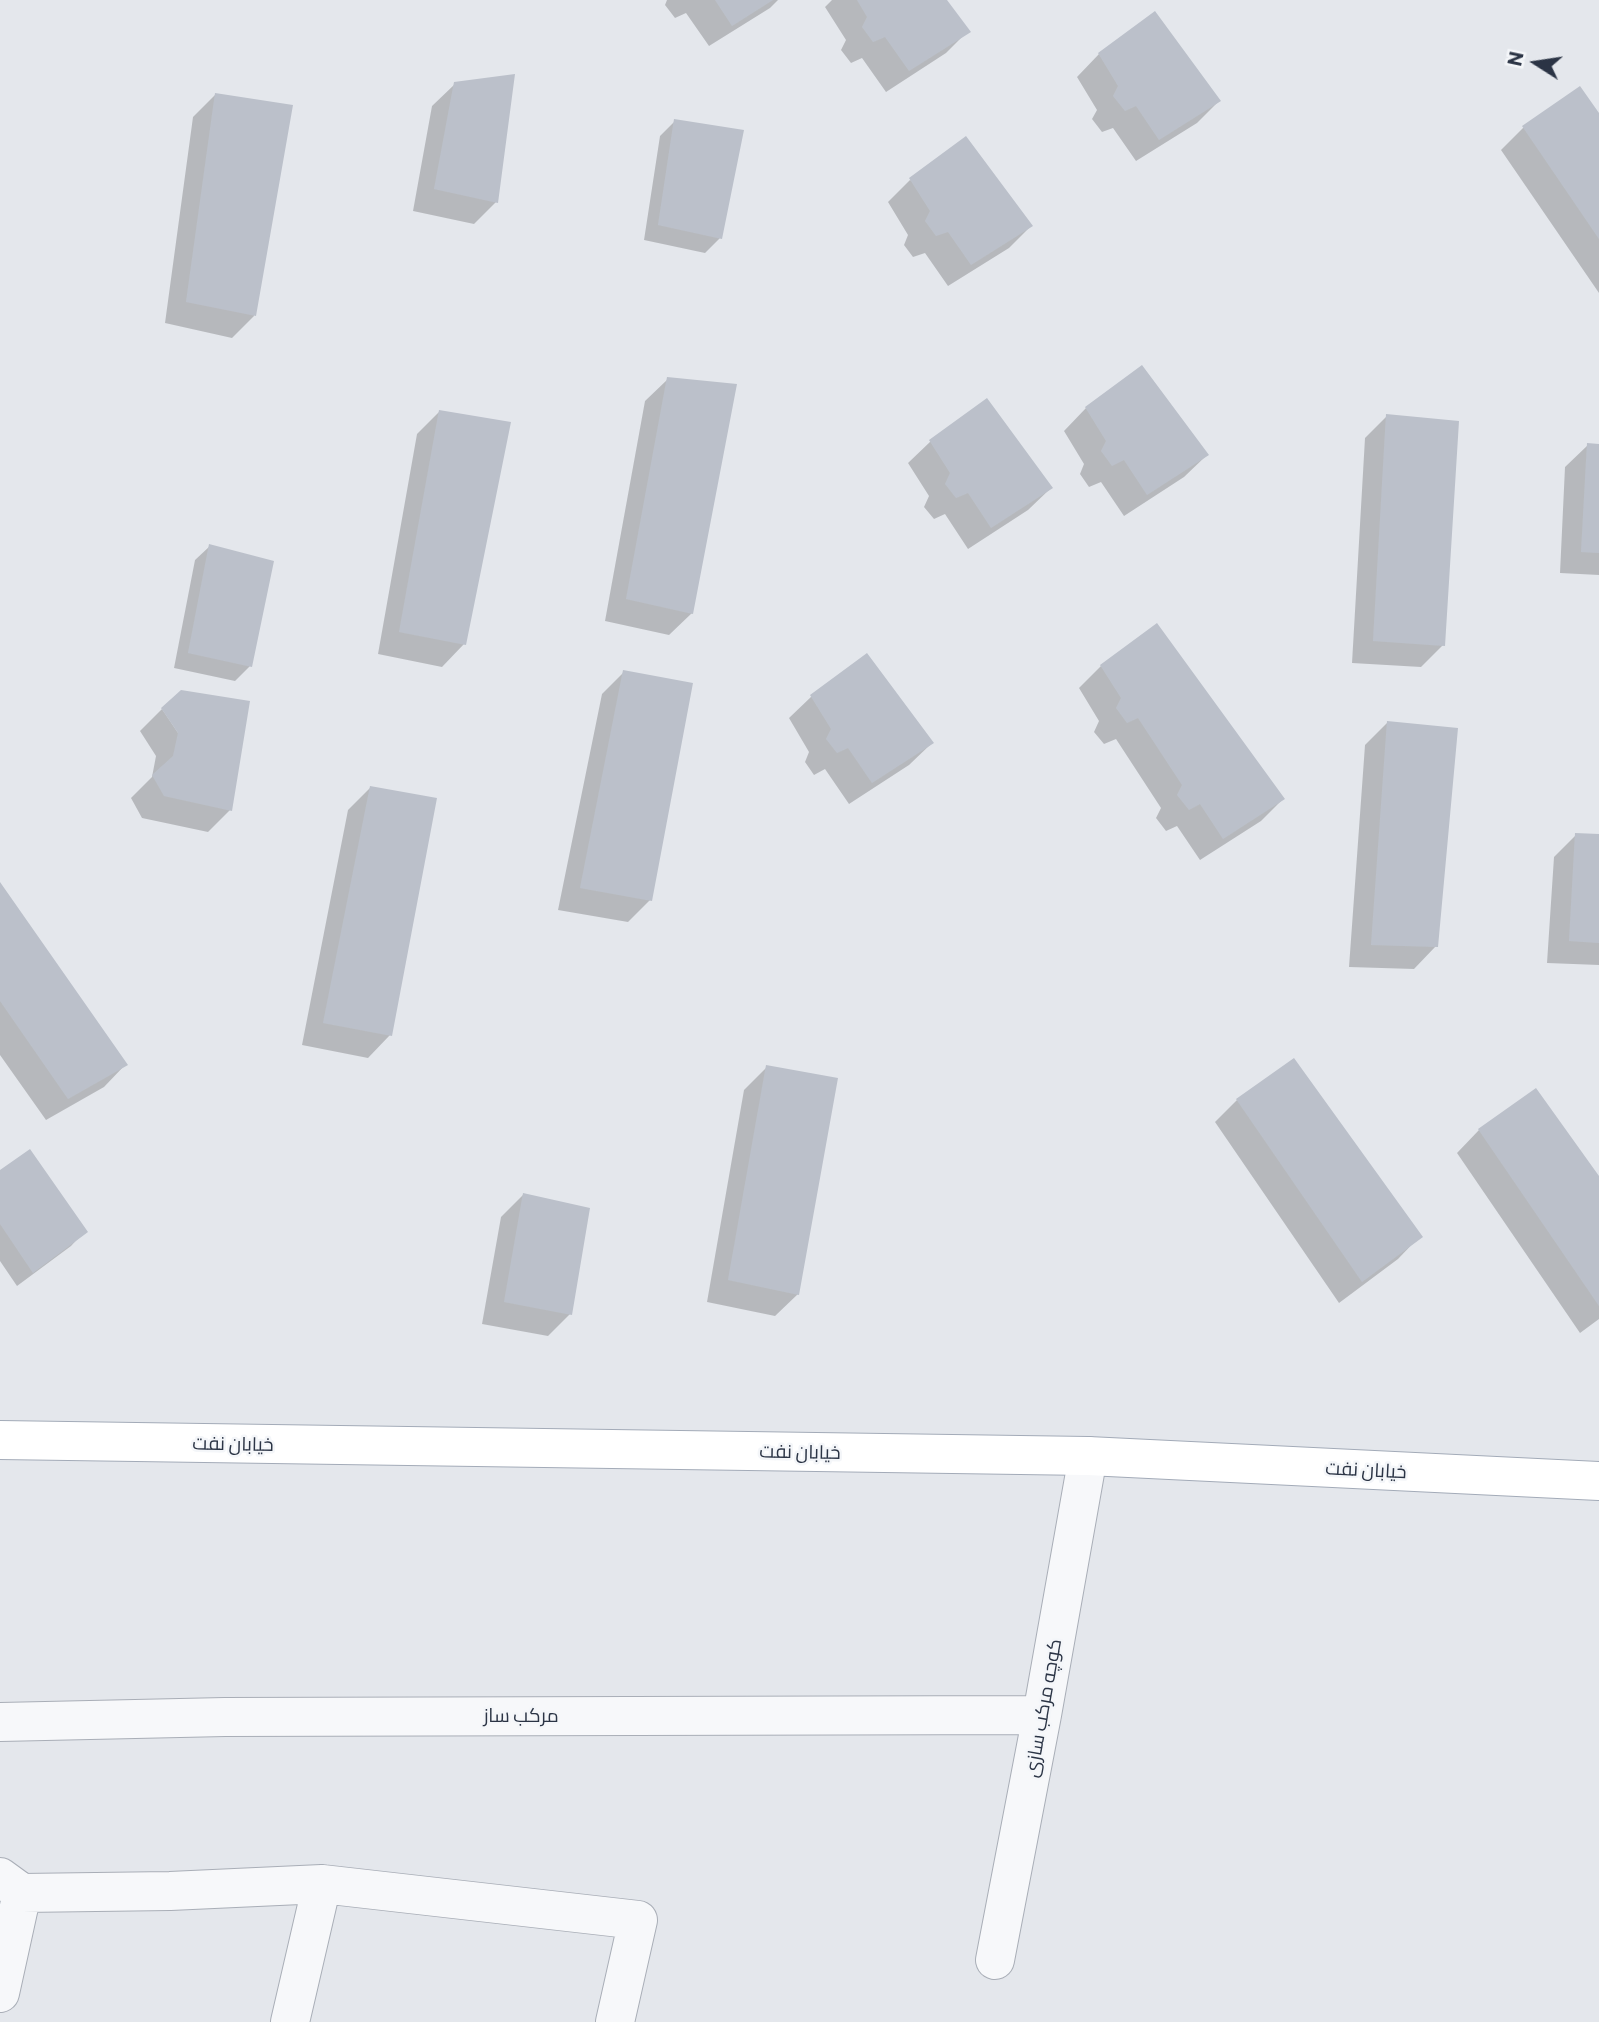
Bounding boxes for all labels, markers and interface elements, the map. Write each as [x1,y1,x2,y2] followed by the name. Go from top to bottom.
[1501,28,1571,98] north arrow
[1502,49,1528,68] text: N
[192,1432,274,1456] street label: خیابان نفت
[759,1440,841,1464] street label: خیابان نفت
[1325,1456,1407,1484] street label: خیابان نفت
[1020,1637,1066,1779] street label: کوچه مرکب سازی
[483,1705,559,1727] street label: مرکب ساز

